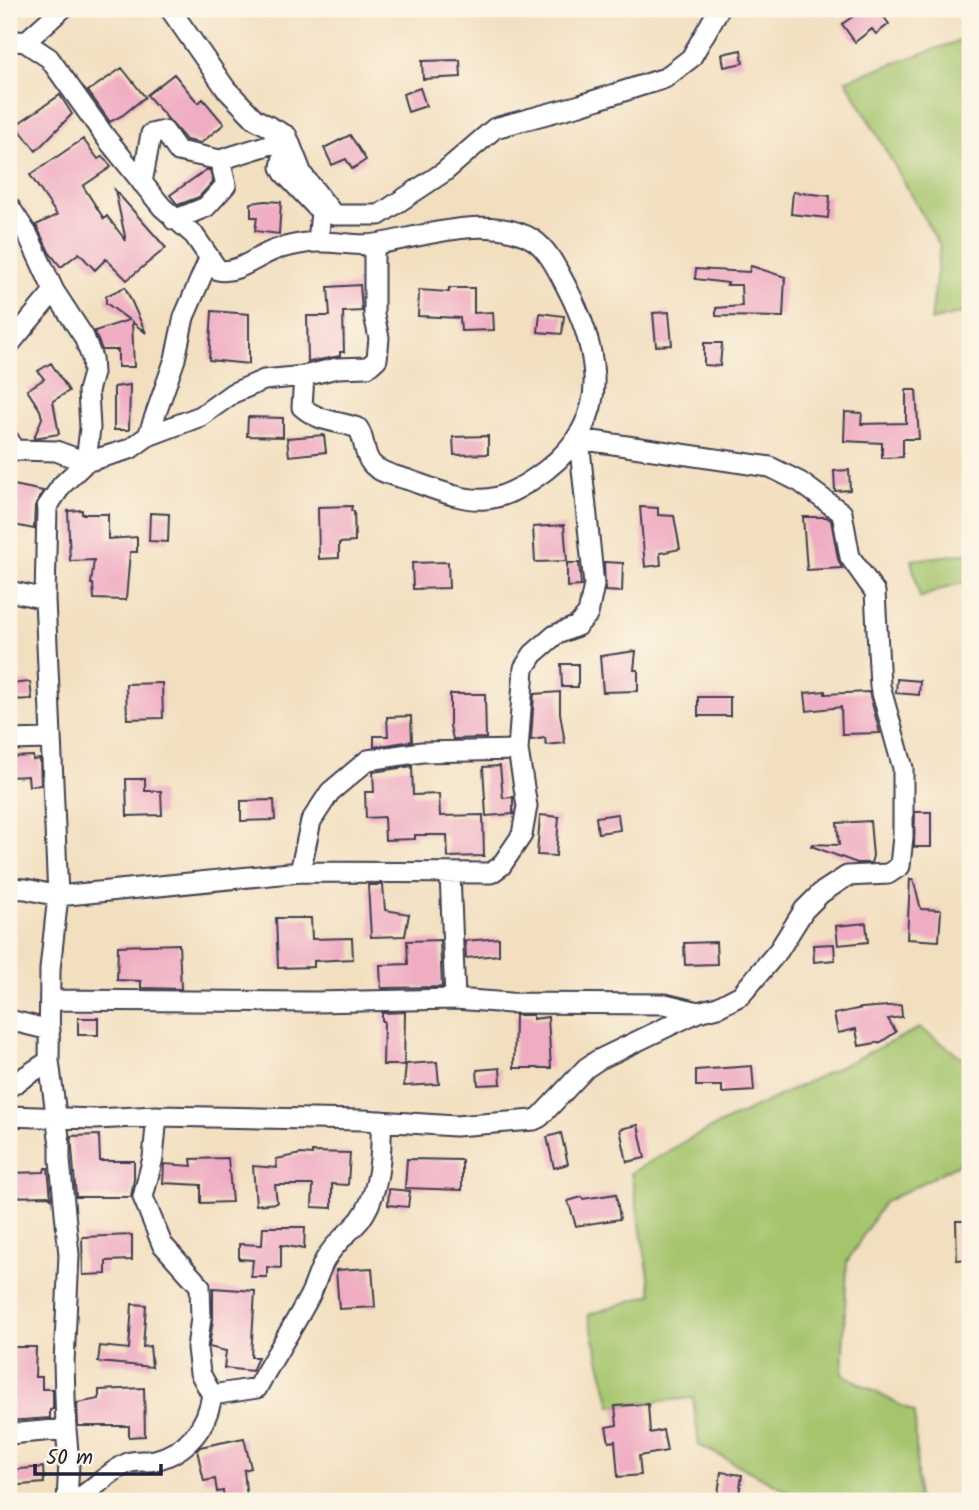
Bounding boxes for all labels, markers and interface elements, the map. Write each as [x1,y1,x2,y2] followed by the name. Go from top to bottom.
[35,1433,161,1477] scale bar
[46,1442,93,1475] text: 50 m

